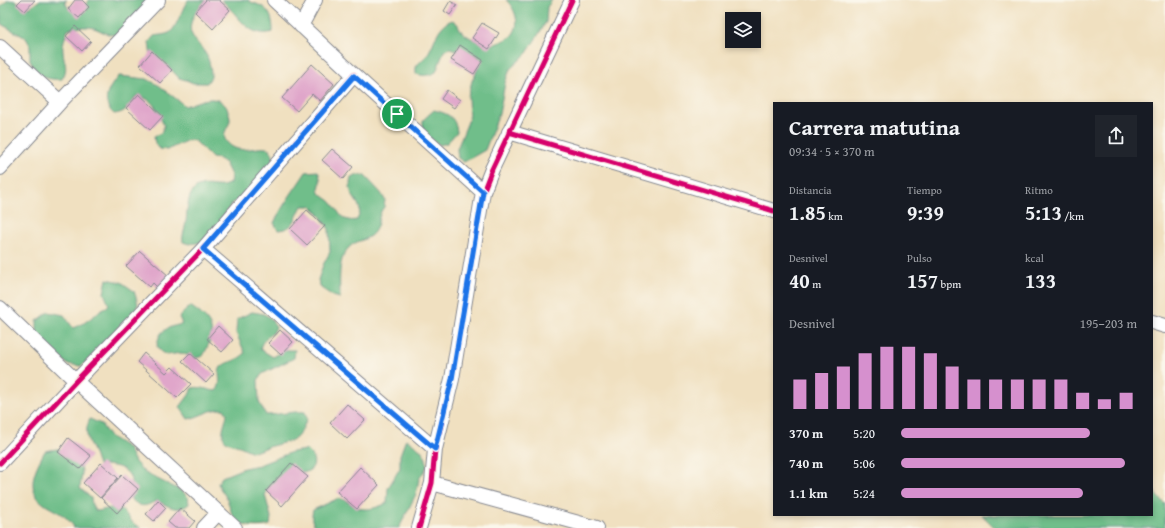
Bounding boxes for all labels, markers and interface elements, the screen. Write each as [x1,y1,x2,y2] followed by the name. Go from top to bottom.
[725,12,761,48] map controls
[725,12,761,48] button: layers
[380,97,414,131] pin
[386,103,408,125] icon: arrive
[789,111,960,143] text: Carrera matutina
[1095,115,1137,157] button: share
[789,142,875,161] text: 09:34 · 5 × 370 m
[789,182,832,198] text: Distancia
[907,182,942,198] text: Tiempo
[1025,182,1053,198] text: Ritmo
[789,198,826,227] text: 1.85
[907,198,944,227] text: 9:39
[1025,198,1062,227] text: 5:13
[826,208,843,224] text: km
[1062,208,1084,224] text: /km
[789,250,828,266] text: Desnivel
[907,250,932,266] text: Pulso
[1025,250,1044,266] text: kcal
[789,266,810,295] text: 40
[907,266,938,295] text: 157
[1025,266,1056,295] text: 133
[810,276,821,292] text: m
[938,276,961,292] text: bpm
[789,314,835,333] text: Desnivel
[1080,314,1137,333] text: 195–203 m
[789,424,823,443] text: 370 m
[853,424,875,443] text: 5:20
[789,454,823,473] text: 740 m
[853,454,875,473] text: 5:06
[789,484,828,503] text: 1.1 km
[853,484,875,503] text: 5:24

